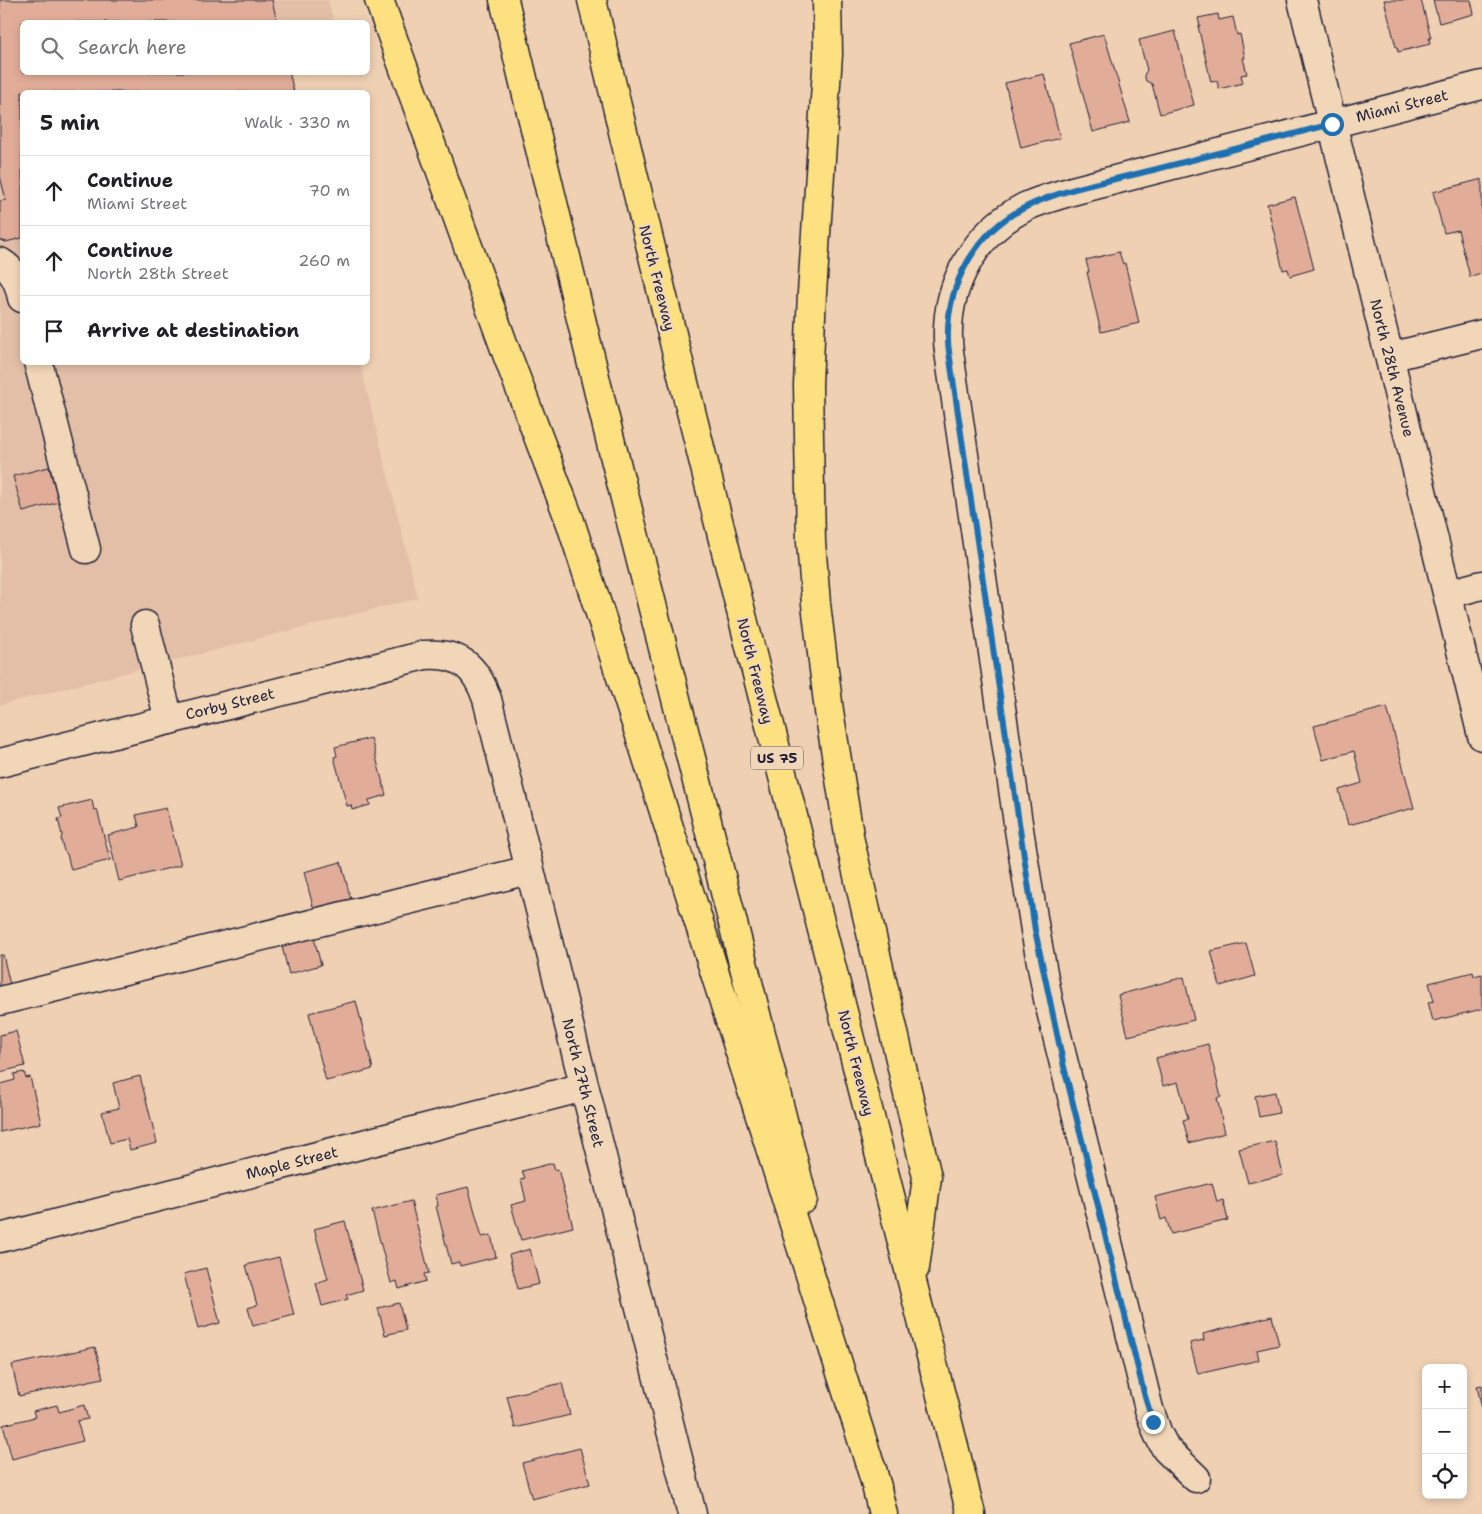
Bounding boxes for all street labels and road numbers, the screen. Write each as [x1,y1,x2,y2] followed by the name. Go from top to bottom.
[1354,85,1450,127] street label: Miami Street
[634,223,680,333] street label: North Freeway
[1365,297,1419,439] street label: North 28th Avenue
[732,616,778,726] street label: North Freeway
[183,683,277,725] street label: Corby Street
[751,746,803,770] road number: US 75
[833,1008,879,1118] street label: North Freeway
[557,1016,609,1150] street label: North 27th Street
[244,1142,340,1184] street label: Maple Street

